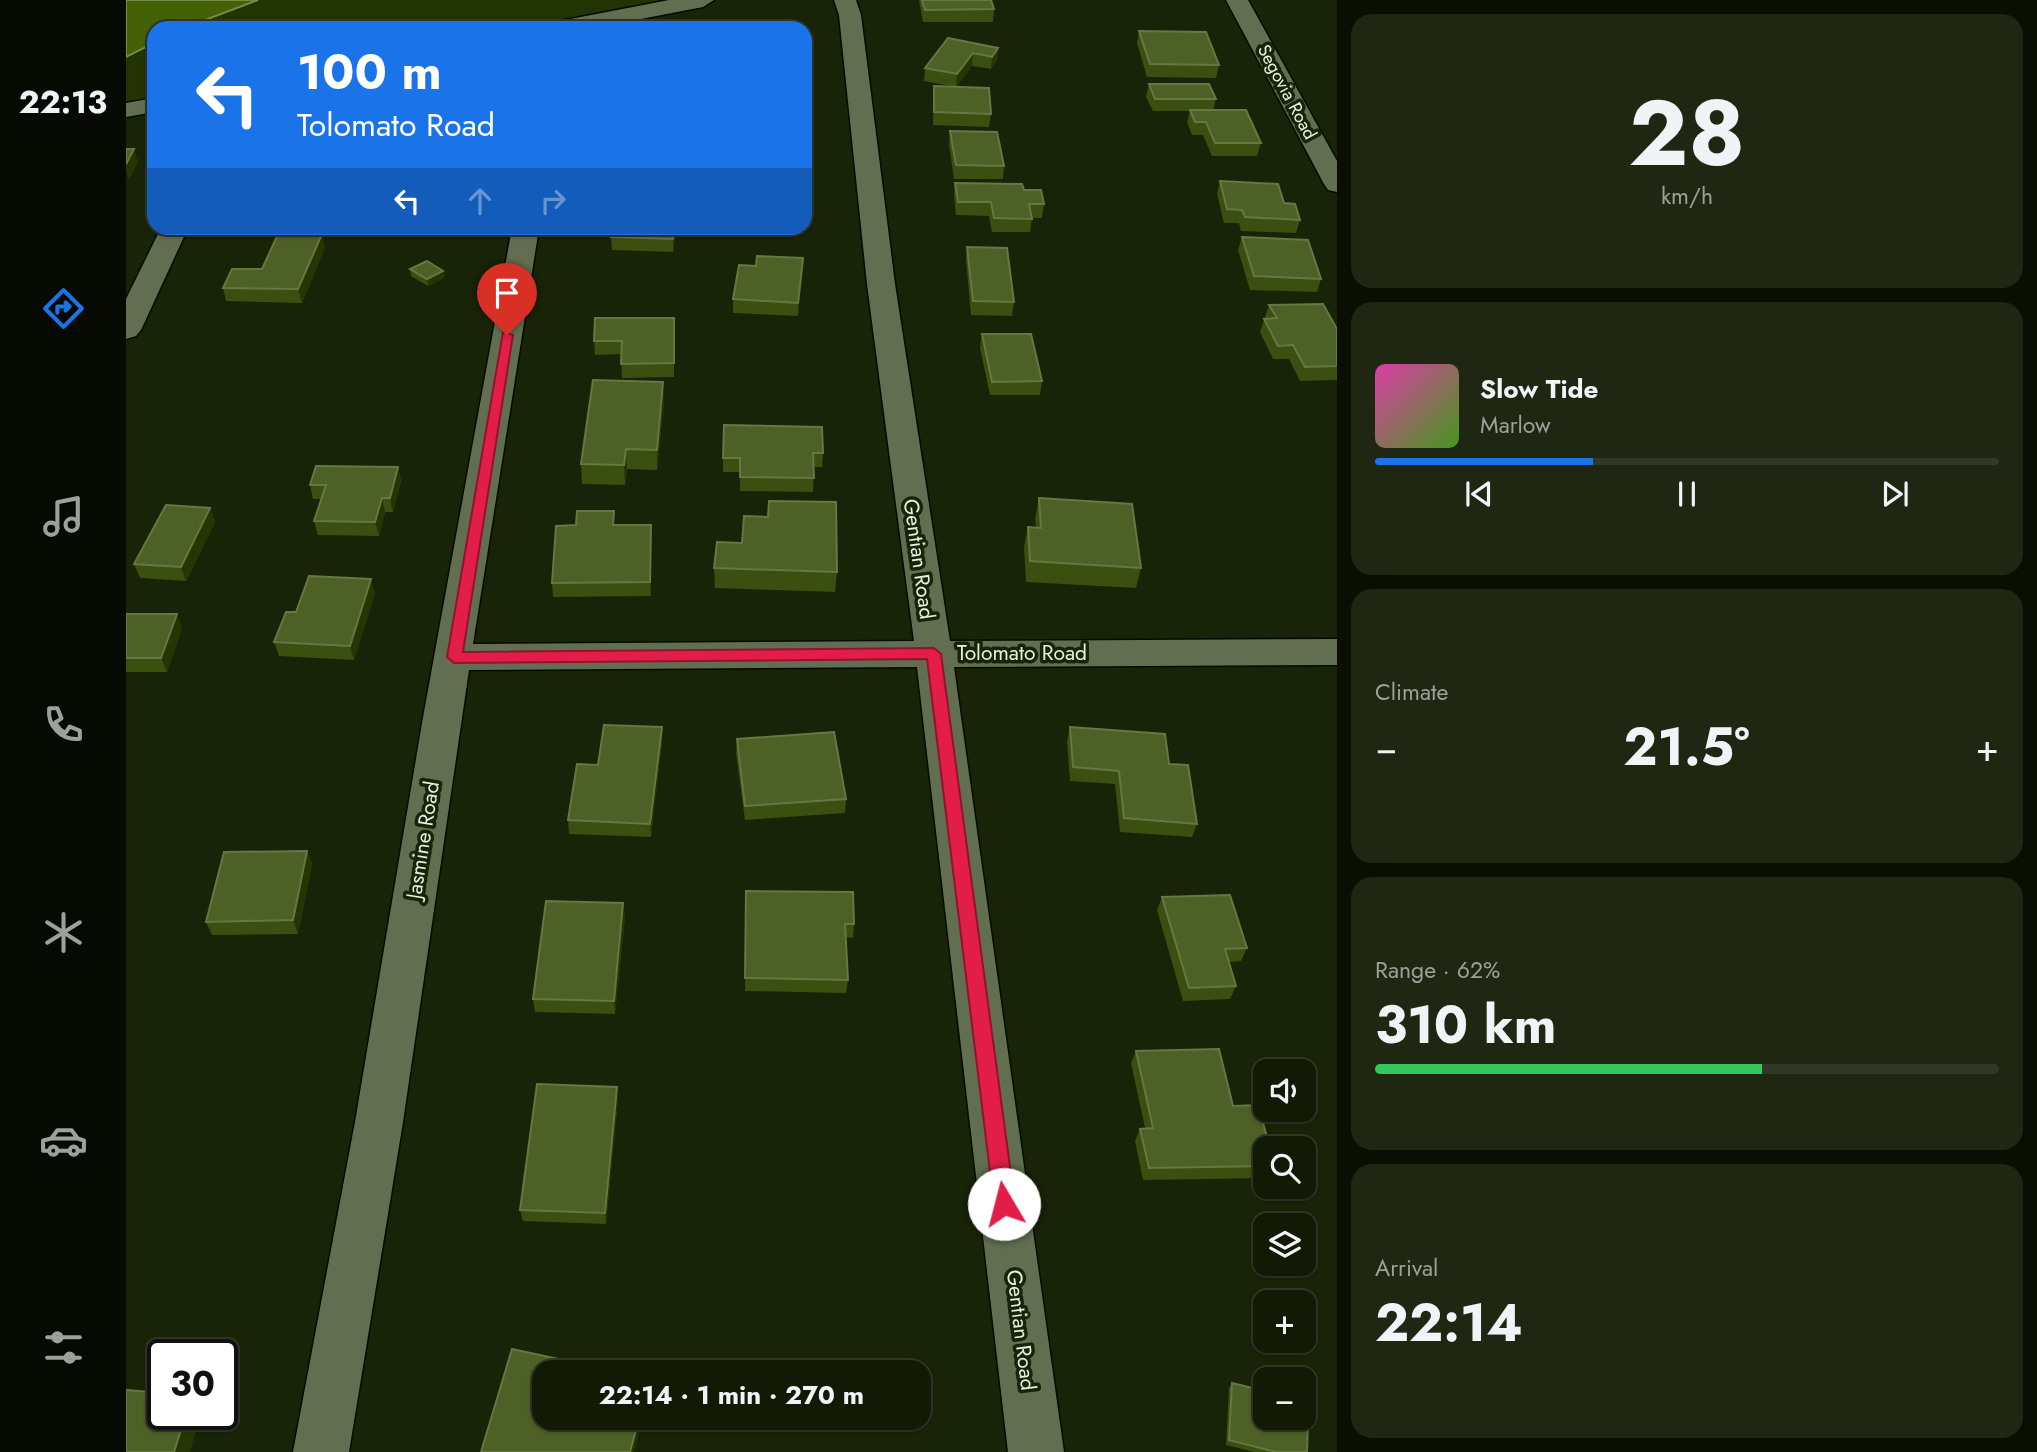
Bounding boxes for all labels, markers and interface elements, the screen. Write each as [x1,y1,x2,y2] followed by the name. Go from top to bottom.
[297,37,442,107] text: 100 m
[1251,40,1323,144] street label: Segovia Road
[182,49,273,140] icon: left
[1629,68,1745,199] text: 28
[19,79,107,125] text: 22:13
[297,102,495,148] text: Tolomato Road
[1661,179,1713,213] text: km/h
[388,182,426,220] icon: left
[461,182,499,220] icon: ahead
[534,182,572,220] icon: right
[477,263,537,335] pin
[488,274,526,312] icon: arrive
[39,284,88,333] icon: directions
[1480,370,1599,408] text: Slow Tide
[1480,408,1551,442] text: Marlow
[1460,475,1498,513] icon: previous
[1668,475,1706,513] icon: pause
[1876,475,1914,513] icon: next
[39,492,88,541] icon: music
[896,497,942,621] street label: Gentian Road
[957,638,1087,668] street label: Tolomato Road
[1375,675,1448,709] text: Climate
[39,700,88,749] icon: phone
[1623,709,1750,785] text: 21.5°
[1375,720,1397,775] text: −
[1976,720,1999,775] text: +
[398,779,447,904] street label: Jasmine Road
[39,908,88,957] icon: climate
[1375,953,1500,987] text: Range · 62%
[1375,987,1556,1063] text: 310 km
[1253,1059,1316,1430] map controls
[1253,1059,1316,1122] button: sound
[39,1116,88,1165] icon: car
[1253,1136,1316,1199] button: search
[967,1167,1041,1241] position arrow
[1253,1213,1316,1276] button: layers
[1375,1251,1438,1285] text: Arrival
[999,1268,1043,1392] street label: Gentian Road
[1375,1285,1523,1361] text: 22:14
[1253,1290,1316,1353] button: +
[39,1323,88,1372] icon: filters
[147,1339,238,1430] speed limit sign: 30
[1253,1367,1316,1430] button: −
[599,1376,864,1414] text: 22:14 · 1 min · 270 m

